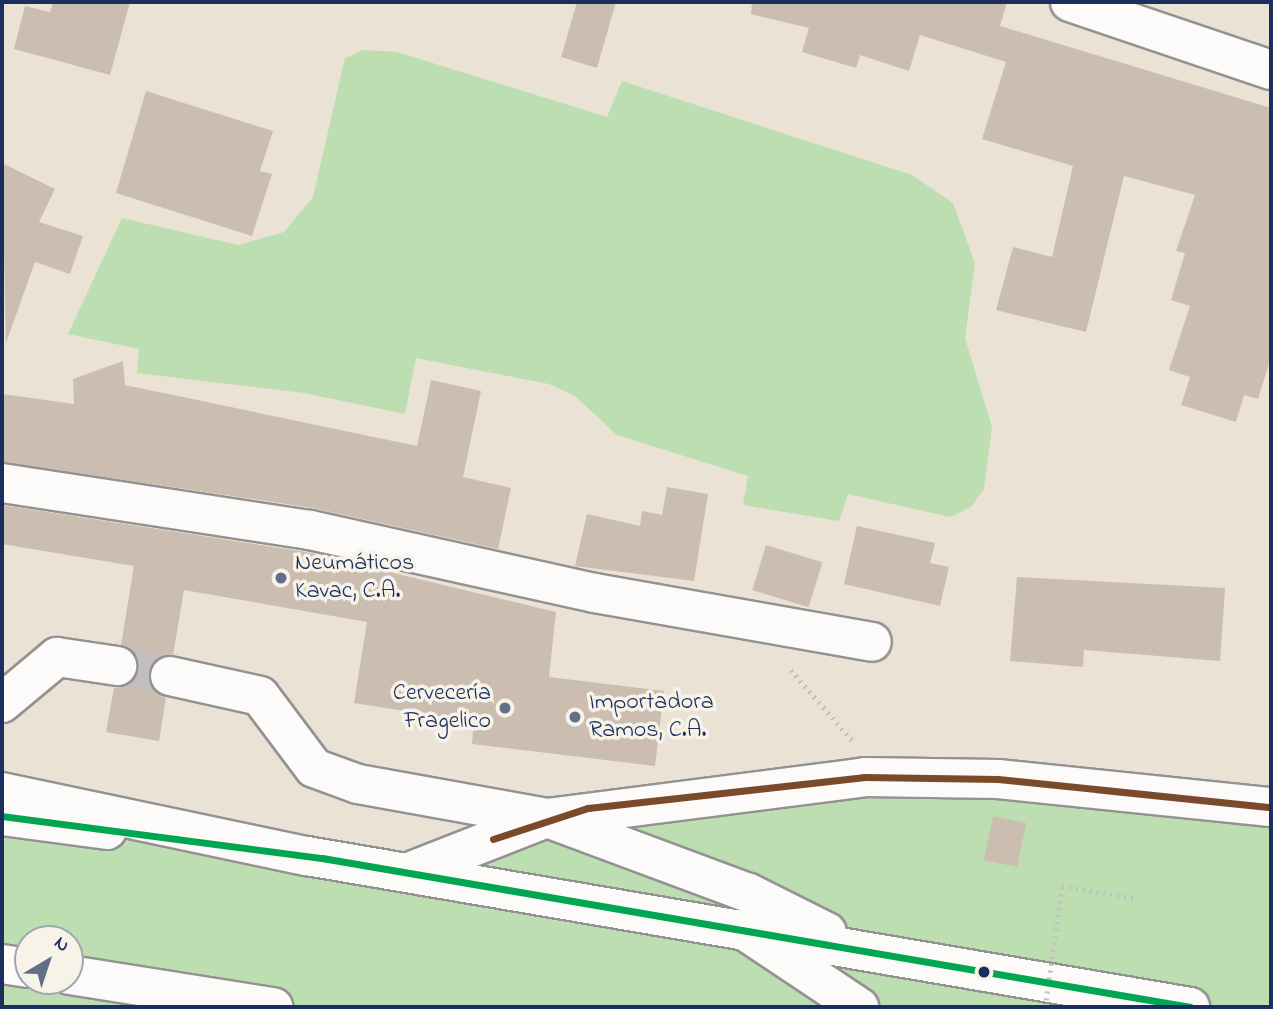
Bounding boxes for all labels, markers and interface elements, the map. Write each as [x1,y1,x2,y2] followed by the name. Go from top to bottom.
[295,550,414,606] place label: Neumáticos Kavac, C.A.
[273,570,289,586] marker: Neumáticos Kavac, C.A.
[393,680,491,736] place label: Cervecería Fragelico
[589,689,714,745] place label: Importadora Ramos, C.A.
[497,700,513,716] marker: Cervecería Fragelico
[567,709,583,725] marker: Importadora Ramos, C.A.
[14,925,84,995] north arrow
[48,930,75,959] text: N
[977,965,991,979] unlabelled marker

